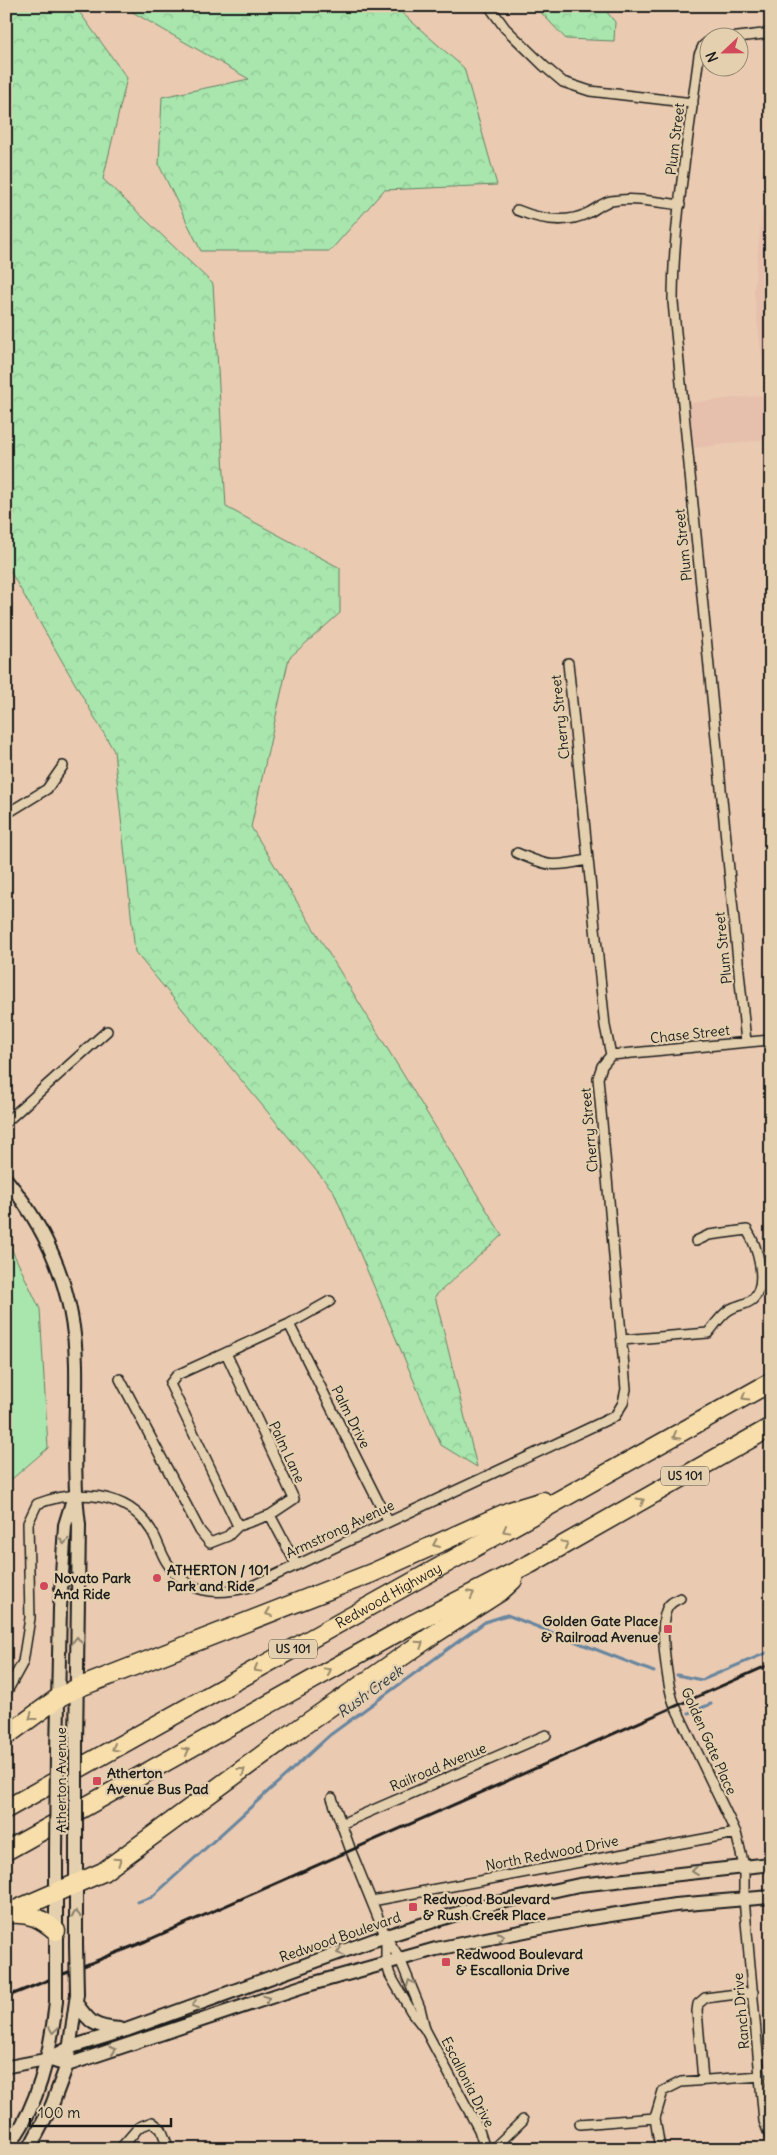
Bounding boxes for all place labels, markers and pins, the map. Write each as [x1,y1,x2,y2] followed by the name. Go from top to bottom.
[167,1561,269,1595] place label: ATHERTON / 101 Park and Ride
[54,1569,131,1603] place label: Novato Park And Ride
[151,1572,163,1584] marker: ATHERTON / 101 Park and Ride
[38,1580,50,1592] marker: Novato Park And Ride
[541,1612,658,1646] place label: Golden Gate Place & Railroad Avenue
[662,1623,674,1635] marker: Golden Gate Place & Railroad Avenue
[107,1764,209,1798] place label: Atherton Avenue Bus Pad
[91,1775,103,1787] marker: Atherton Avenue Bus Pad
[423,1890,551,1924] place label: Redwood Boulevard & Rush Creek Place
[407,1901,419,1913] marker: Redwood Boulevard & Rush Creek Place
[456,1945,584,1979] place label: Redwood Boulevard & Escallonia Drive
[440,1956,452,1968] marker: Redwood Boulevard & Escallonia Drive

